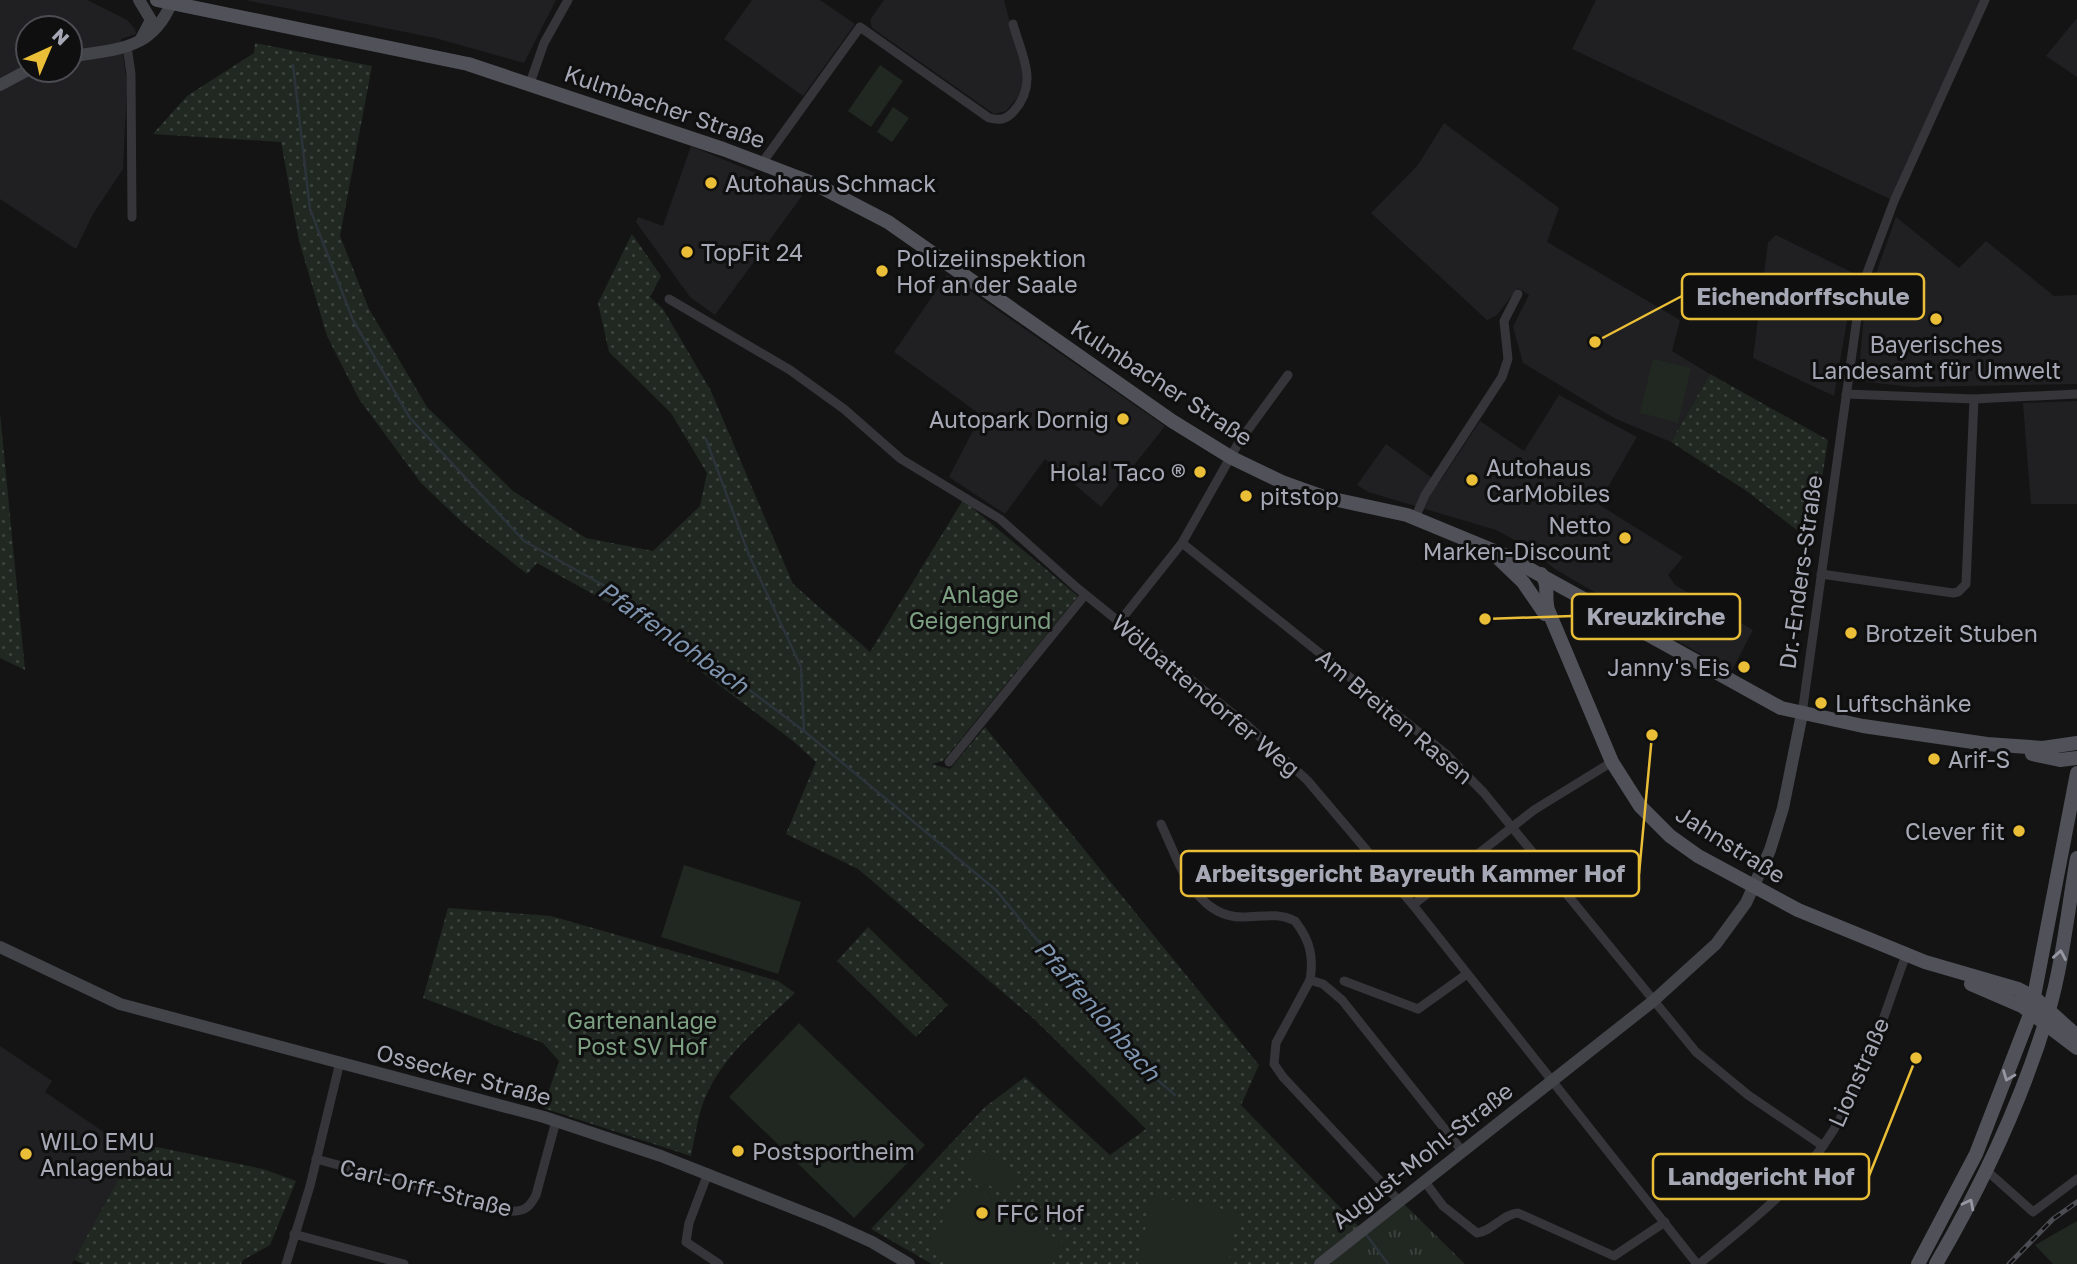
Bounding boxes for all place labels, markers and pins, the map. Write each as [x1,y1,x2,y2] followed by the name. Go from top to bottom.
[725,169,936,197] place label: Autohaus Schmack
[703,175,719,191] marker: Autohaus Schmack
[701,238,803,266] place label: TopFit 24
[679,244,695,260] marker: TopFit 24
[896,244,1086,298] place label: Polizeiinspektion Hof an der Saale
[874,263,890,279] marker: Polizeiinspektion Hof an der Saale
[1682,274,1924,319] callout: Eichendorffschule
[1928,311,1944,327] marker: Bayerisches Landesamt für Umwelt
[1811,330,2061,384] place label: Bayerisches Landesamt für Umwelt
[929,405,1109,433] place label: Autopark Dornig
[1115,411,1131,427] marker: Autopark Dornig
[1486,453,1610,507] place label: Autohaus CarMobiles
[1049,458,1186,486] place label: Hola! Taco ®
[1192,464,1208,480] marker: Hola! Taco ®
[1464,472,1480,488] marker: Autohaus CarMobiles
[1260,482,1339,510] place label: pitstop
[1238,488,1254,504] marker: pitstop
[1423,511,1611,565] place label: Netto Marken-Discount
[1617,530,1633,546] marker: Netto Marken-Discount
[1572,594,1740,639] callout: Kreuzkirche
[1865,619,2038,647] place label: Brotzeit Stuben
[1843,625,1859,641] marker: Brotzeit Stuben
[1607,653,1730,681] place label: Janny's Eis
[1736,659,1752,675] marker: Janny's Eis
[1835,689,1971,717] place label: Luftschänke
[1813,695,1829,711] marker: Luftschänke
[1948,745,2010,773] place label: Arif-S
[1926,751,1942,767] marker: Arif-S
[1905,817,2005,845] place label: Clever fit
[2011,823,2027,839] marker: Clever fit
[1181,851,1639,896] callout: Arbeitsgericht Bayreuth Kammer Hof
[40,1127,173,1181] place label: WILO EMU Anlagenbau
[752,1137,915,1165] place label: Postsportheim
[730,1143,746,1159] marker: Postsportheim
[18,1146,34,1162] marker: WILO EMU Anlagenbau
[1653,1154,1869,1199] callout: Landgericht Hof
[996,1199,1084,1227] place label: FFC Hof
[974,1205,990,1221] marker: FFC Hof

